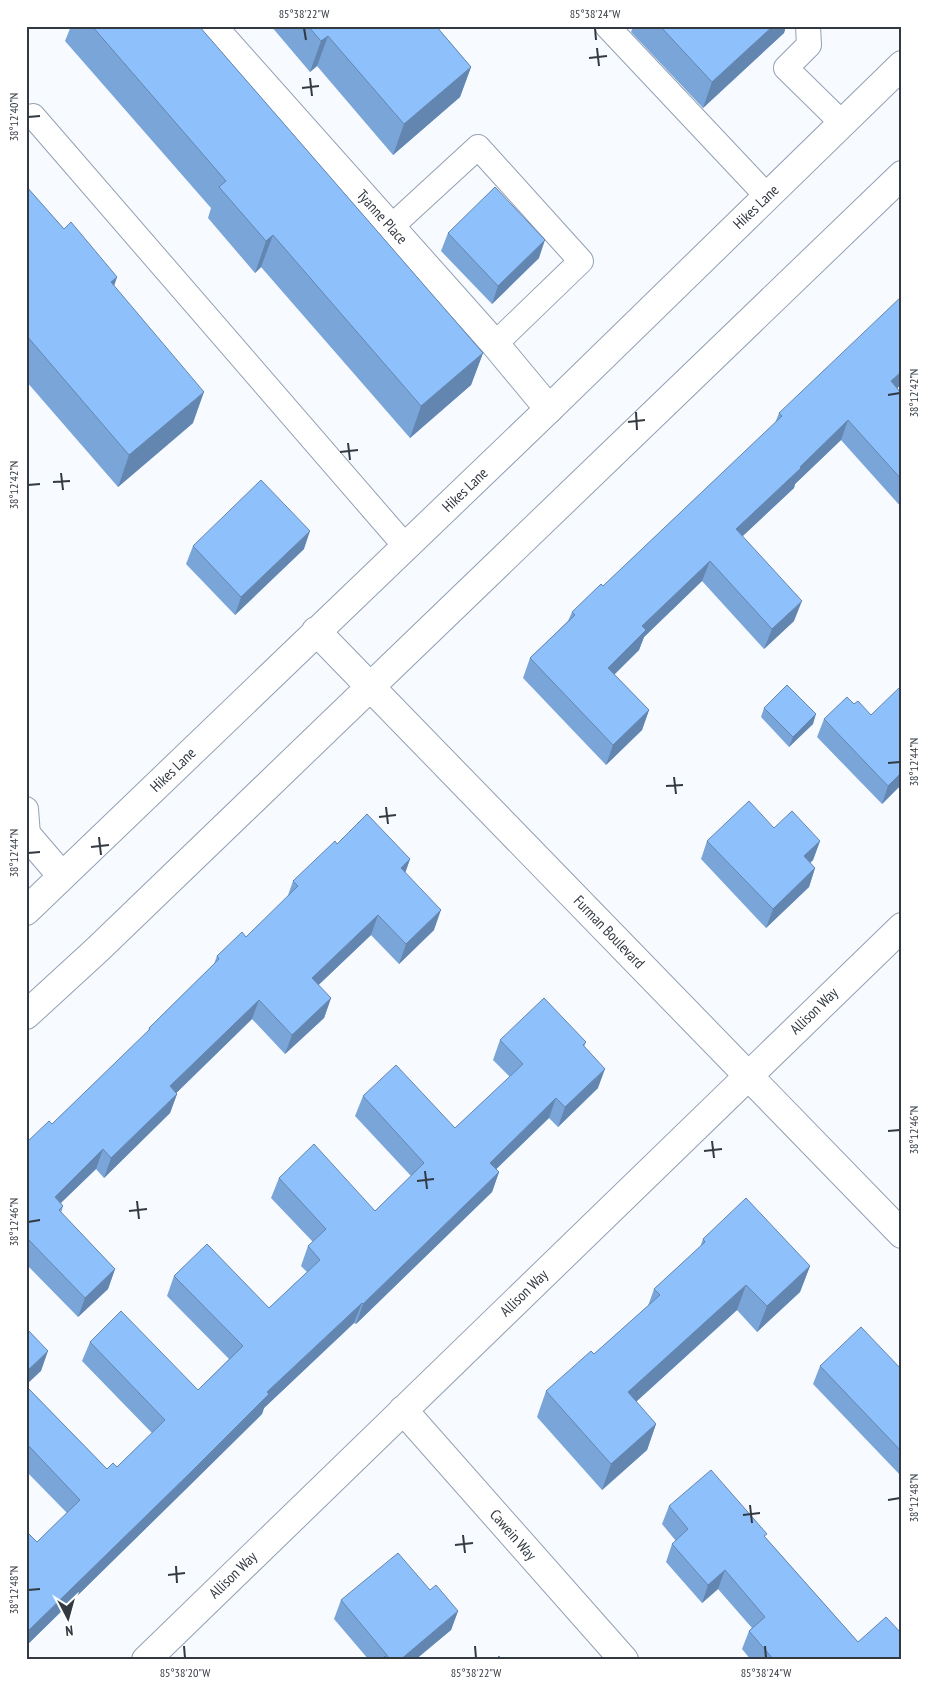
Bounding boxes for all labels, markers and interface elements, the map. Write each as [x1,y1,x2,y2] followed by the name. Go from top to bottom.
[279,6,329,21] text: 85°38'22"W
[570,6,620,21] text: 85°38'24"W
[6,93,21,141] text: 38°12'40"N
[729,180,782,233] street label: Hikes Lane
[353,185,412,248] street label: Tyanne Place
[906,369,921,417] text: 38°12'42"N
[6,461,21,509] text: 38°12'42"N
[438,463,491,516] street label: Hikes Lane
[906,738,921,786] text: 38°12'44"N
[146,743,199,796] street label: Hikes Lane
[6,829,21,877] text: 38°12'44"N
[570,891,649,972] street label: Furman Boulevard
[786,983,842,1038] street label: Allison Way
[906,1106,921,1154] text: 38°12'46"N
[6,1198,21,1246] text: 38°12'46"N
[496,1265,552,1320] street label: Allison Way
[906,1474,921,1522] text: 38°12'48"N
[486,1505,541,1564] street label: Cawein Way
[205,1547,261,1602] street label: Allison Way
[6,1566,21,1614] text: 38°12'48"N
[42,1594,92,1644] north arrow
[65,1622,74,1640] text: N
[160,1665,210,1680] text: 85°38'20"W
[451,1665,501,1680] text: 85°38'22"W
[741,1665,791,1680] text: 85°38'24"W

